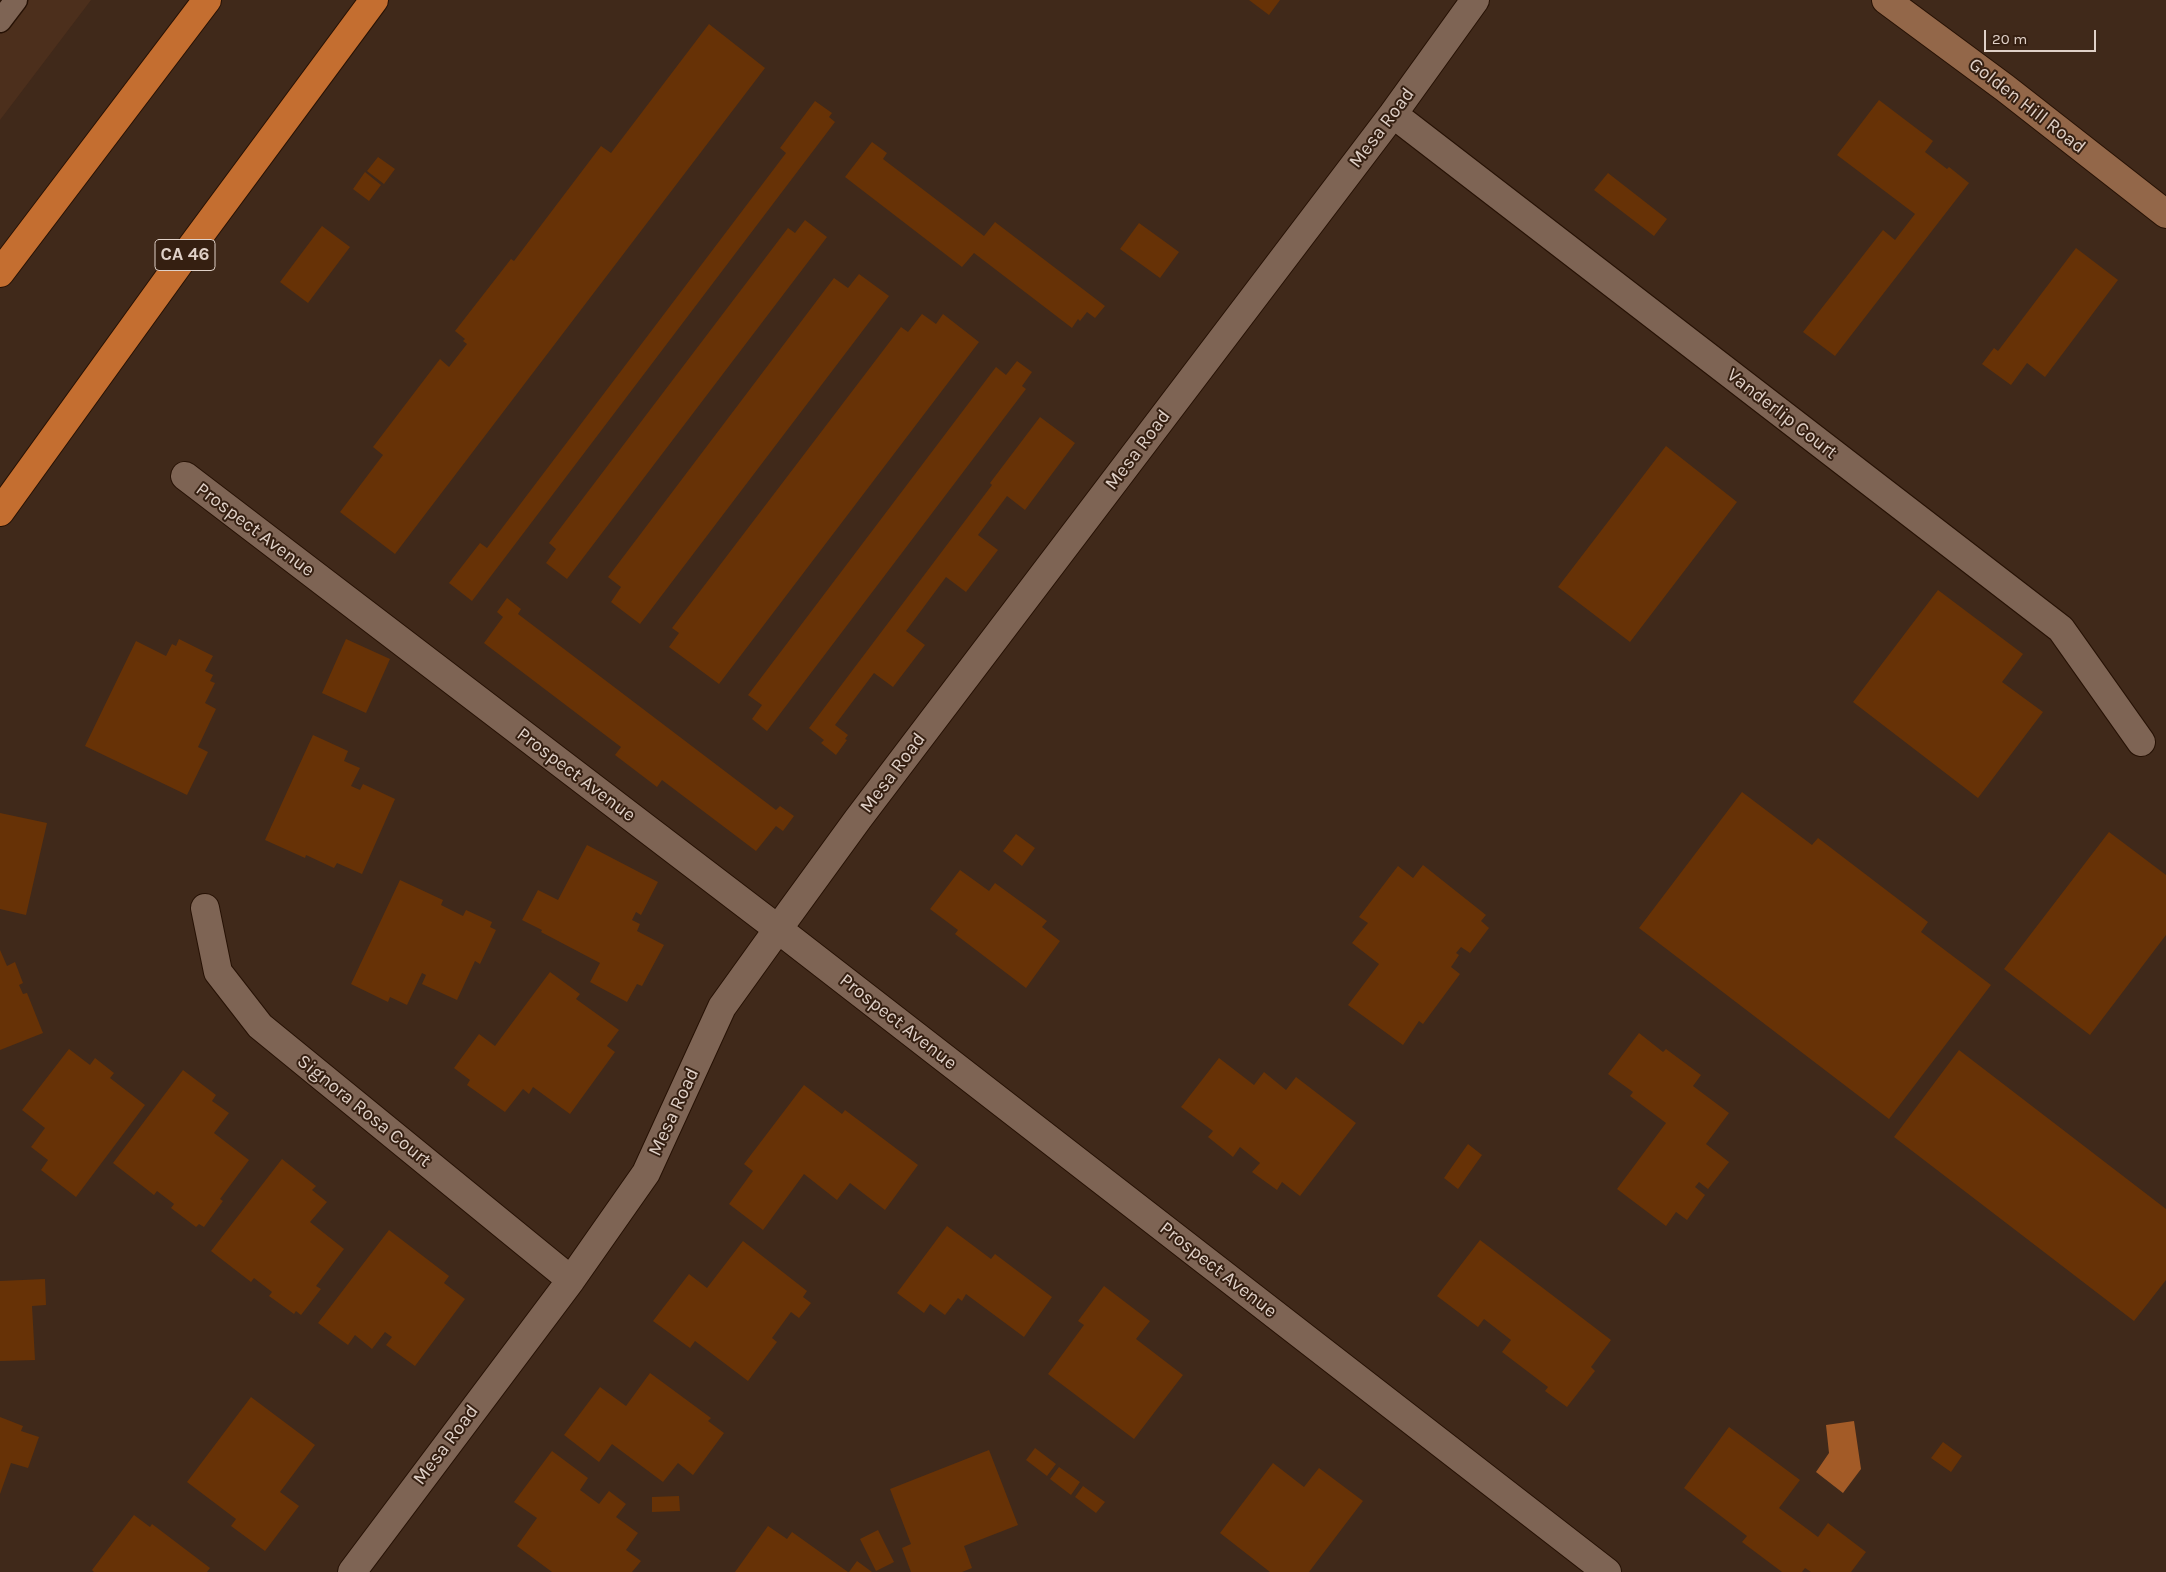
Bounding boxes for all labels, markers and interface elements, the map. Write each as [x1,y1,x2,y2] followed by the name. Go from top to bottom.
[1986,20,2098,52] scale bar
[1992,30,2027,48] text: 20 m
[1964,53,2090,159] street label: Golden Hill Road
[1344,83,1420,173] street label: Mesa Road
[155,240,215,270] road number: CA 46
[1722,364,1842,464] street label: Vanderlip Court
[1100,405,1176,495] street label: Mesa Road
[191,478,319,582] street label: Prospect Avenue
[512,723,640,827] street label: Prospect Avenue
[855,728,931,818] street label: Mesa Road
[835,969,961,1075] street label: Prospect Avenue
[292,1050,436,1172] street label: Signora Rosa Court
[644,1064,704,1160] street label: Mesa Road
[1155,1217,1281,1323] street label: Prospect Avenue
[408,1400,484,1490] street label: Mesa Road

